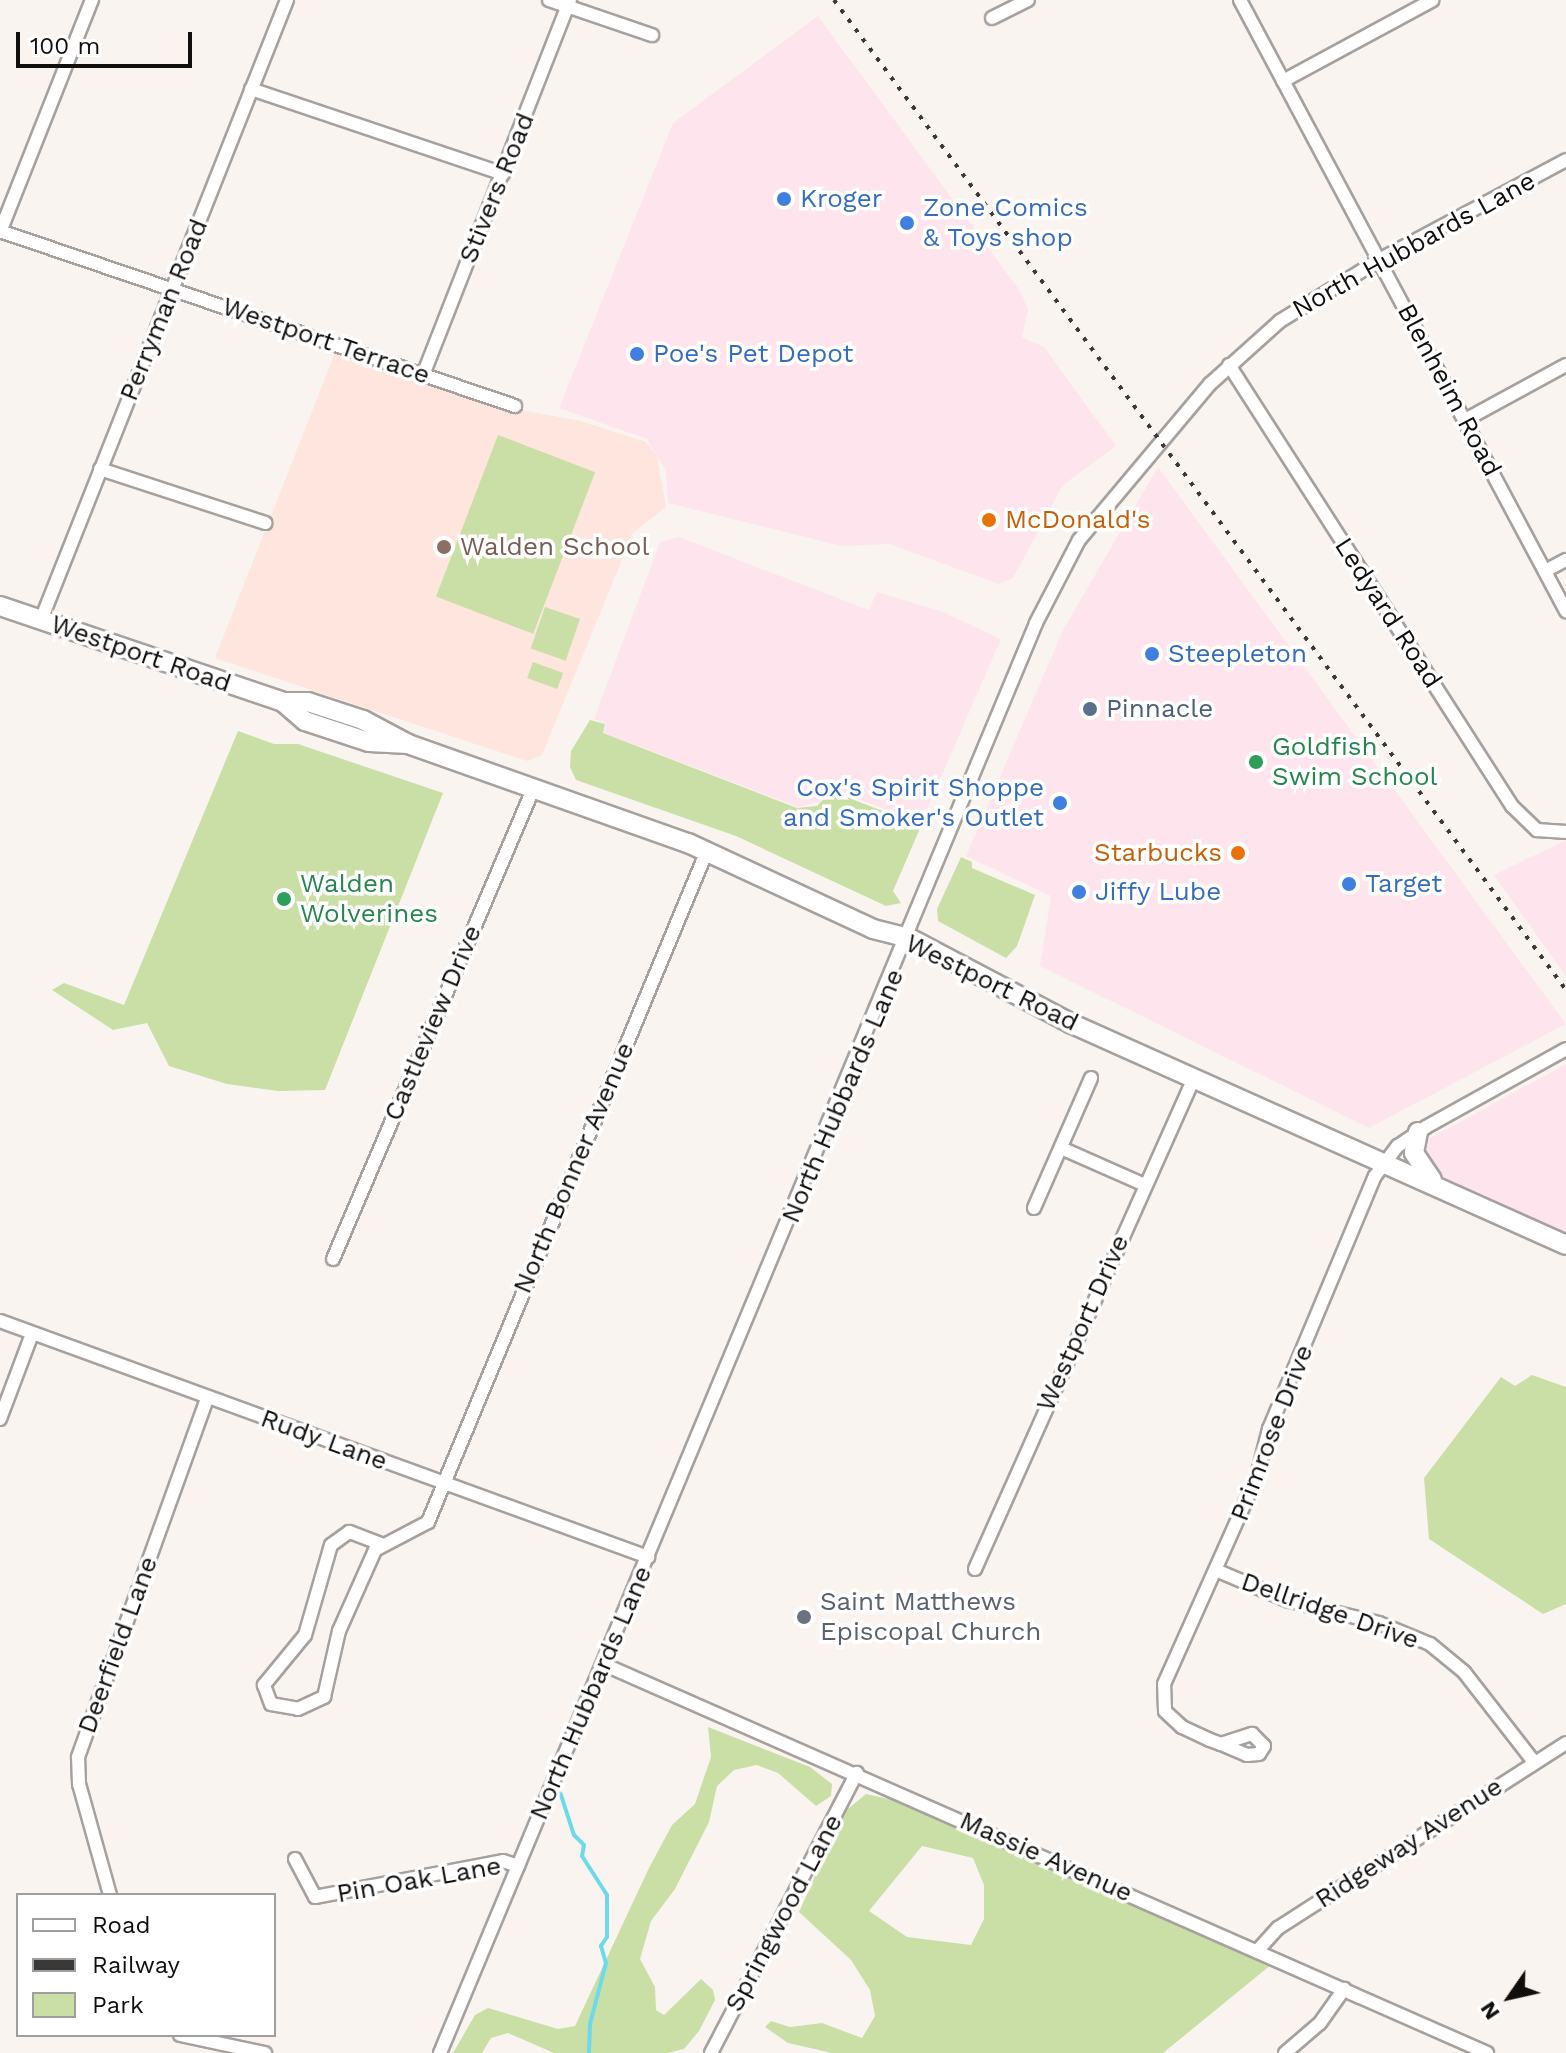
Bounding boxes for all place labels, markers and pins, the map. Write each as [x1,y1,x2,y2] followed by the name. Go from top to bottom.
[800,183,882,215] place label: Kroger
[775,190,793,208] marker: Kroger
[923,192,1088,254] place label: Zone Comics & Toys shop
[898,214,916,232] marker: Zone Comics & Toys shop
[653,338,853,370] place label: Poe's Pet Depot
[628,345,646,363] marker: Poe's Pet Depot
[1005,504,1150,536] place label: McDonald's
[980,511,998,529] marker: McDonald's
[460,531,649,563] place label: Walden School
[435,538,453,556] marker: Walden School
[1168,638,1307,670] place label: Steepleton
[1143,645,1161,663] marker: Steepleton
[1106,693,1213,725] place label: Pinnacle
[1081,700,1099,718] marker: Pinnacle
[1272,731,1437,792] place label: Goldfish Swim School
[1247,753,1265,771] marker: Goldfish Swim School
[783,772,1044,834] place label: Cox's Spirit Shoppe and Smoker's Outlet
[1051,794,1069,812] marker: Cox's Spirit Shoppe and Smoker's Outlet
[1094,837,1222,869] place label: Starbucks
[1229,844,1247,862] marker: Starbucks
[300,868,438,930] place label: Walden Wolverines
[1365,868,1442,900] place label: Target
[1340,875,1358,893] marker: Target
[1095,876,1222,908] place label: Jiffy Lube
[1070,883,1088,901] marker: Jiffy Lube
[275,890,293,908] marker: Walden Wolverines
[820,1586,1042,1648] place label: Saint Matthews Episcopal Church
[795,1608,813,1626] marker: Saint Matthews Episcopal Church

